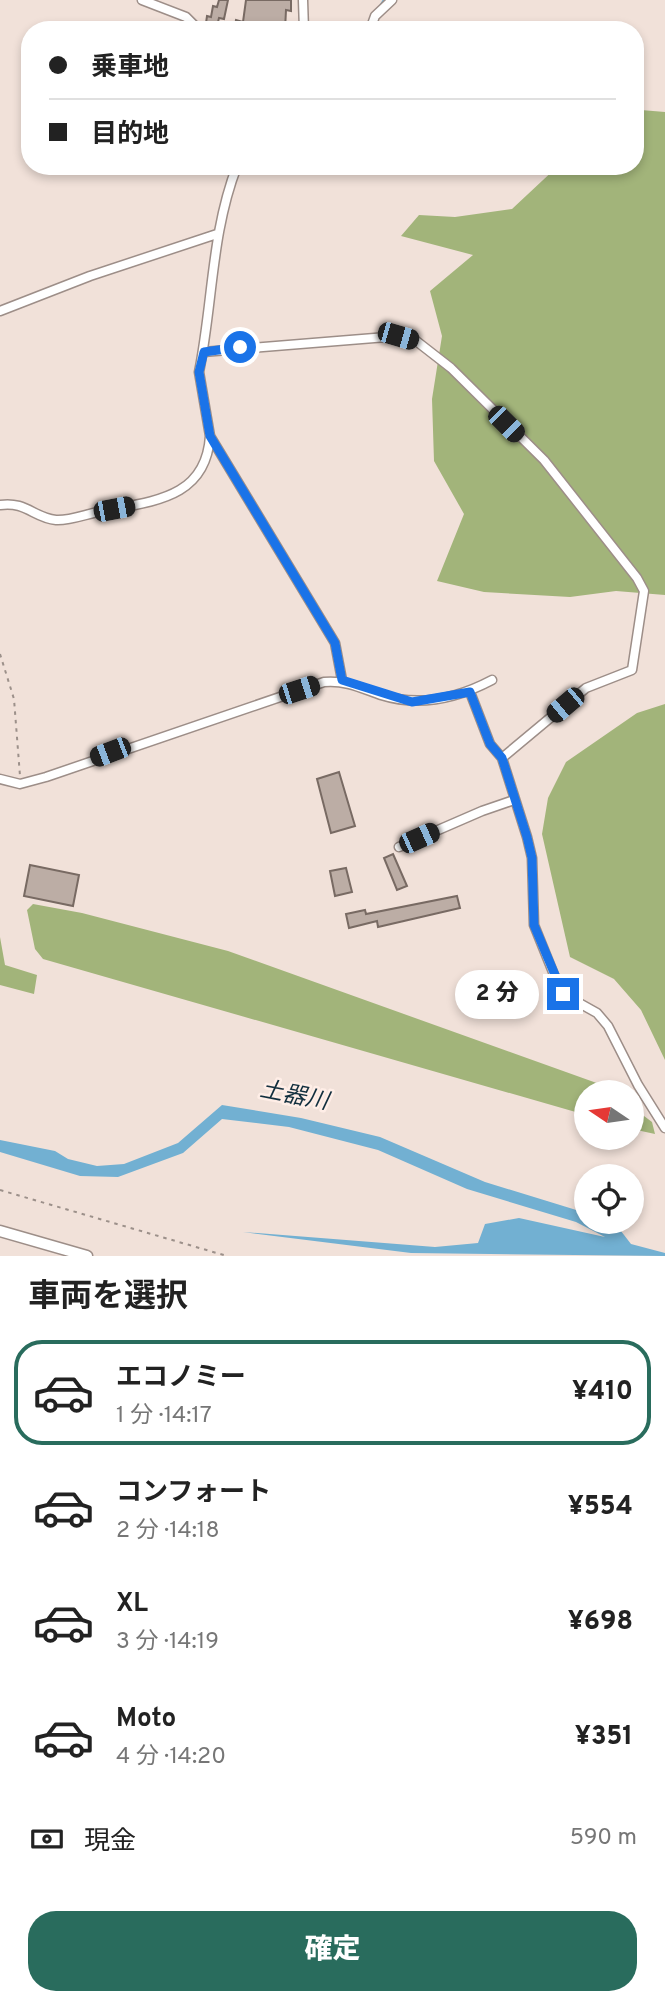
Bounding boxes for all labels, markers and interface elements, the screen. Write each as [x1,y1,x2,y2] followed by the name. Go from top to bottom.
[91,52,169,85] text: 乗車地
[91,119,169,152] text: 目的地
[375,320,422,352] car
[224,331,256,363] route start
[484,402,529,446] car
[92,495,137,523] car
[276,674,323,706] car
[543,683,588,727] car
[87,735,134,769] car
[396,820,443,856] car
[454,970,538,1018] callout: 2 分
[547,978,579,1010] route end
[476,980,518,1009] text: 2 分
[257,1076,334,1118] water label: 土器川
[574,1080,644,1150] north arrow
[574,1080,644,1234] map controls
[574,1164,644,1234] button: locate
[28,1278,188,1318] text: 車両を選択
[32,1361,95,1424] icon: car
[116,1362,246,1395] text: エコノミー
[572,1376,633,1409] text: ¥410
[116,1402,212,1431] text: 1 分 · 14:17
[32,1476,95,1539] icon: car
[116,1477,271,1510] text: コンフォート
[568,1491,633,1524] text: ¥554
[116,1517,220,1546] text: 2 分 · 14:18
[116,1588,148,1621] text: XL
[32,1591,95,1654] icon: car
[568,1606,633,1639] text: ¥698
[116,1628,219,1657] text: 3 分 · 14:19
[116,1703,176,1736] text: Moto
[32,1706,95,1769] icon: car
[575,1721,633,1754] text: ¥351
[116,1743,226,1772] text: 4 分 · 14:20
[28,1820,66,1858] icon: cash
[570,1824,637,1853] text: 590 m
[84,1826,136,1859] text: 現金
[28,1911,637,1991] button: 確定

